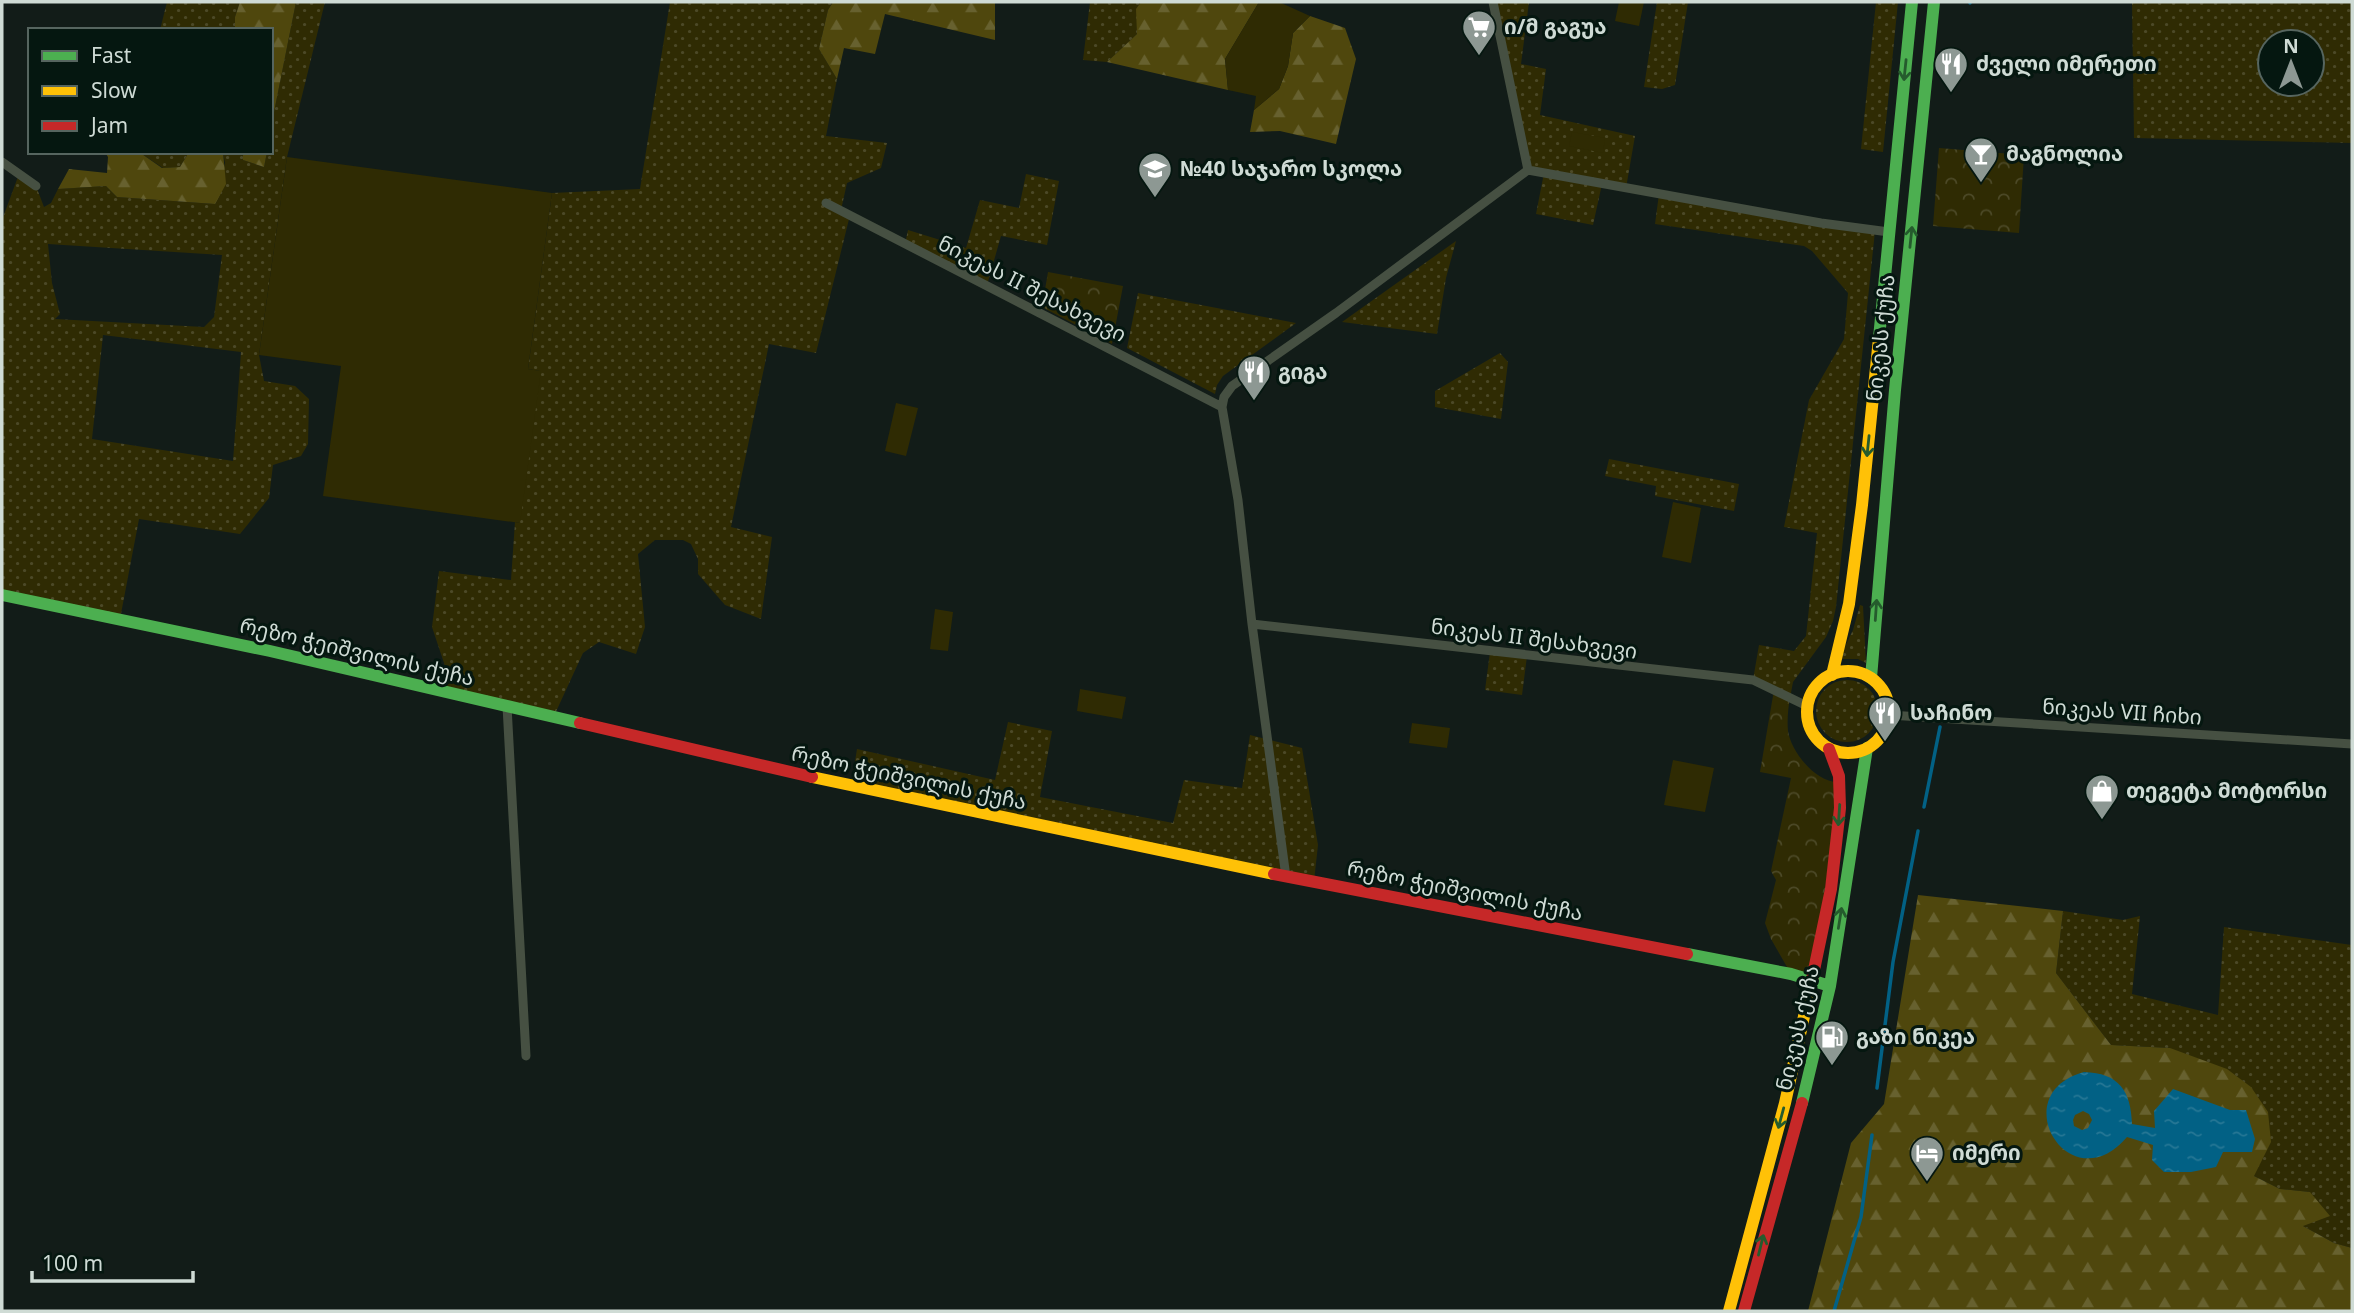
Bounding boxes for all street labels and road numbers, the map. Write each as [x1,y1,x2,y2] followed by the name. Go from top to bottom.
[933,228,1131,348] street label: ნიკეას II შესახვევი
[1859,273,1901,403] street label: ნიკეას ქუჩა
[237,610,477,692] street label: რეზო ჭეიშვილის ქუჩა
[1429,611,1639,665] street label: ნიკეას II შესახვევი
[2041,691,2203,731] street label: ნიკეას VII ჩიხი
[789,738,1029,816] street label: რეზო ჭეიშვილის ქუჩა
[1345,853,1585,927] street label: რეზო ჭეიშვილის ქუჩა
[1769,962,1825,1093] street label: ნიკეას ქუჩა

